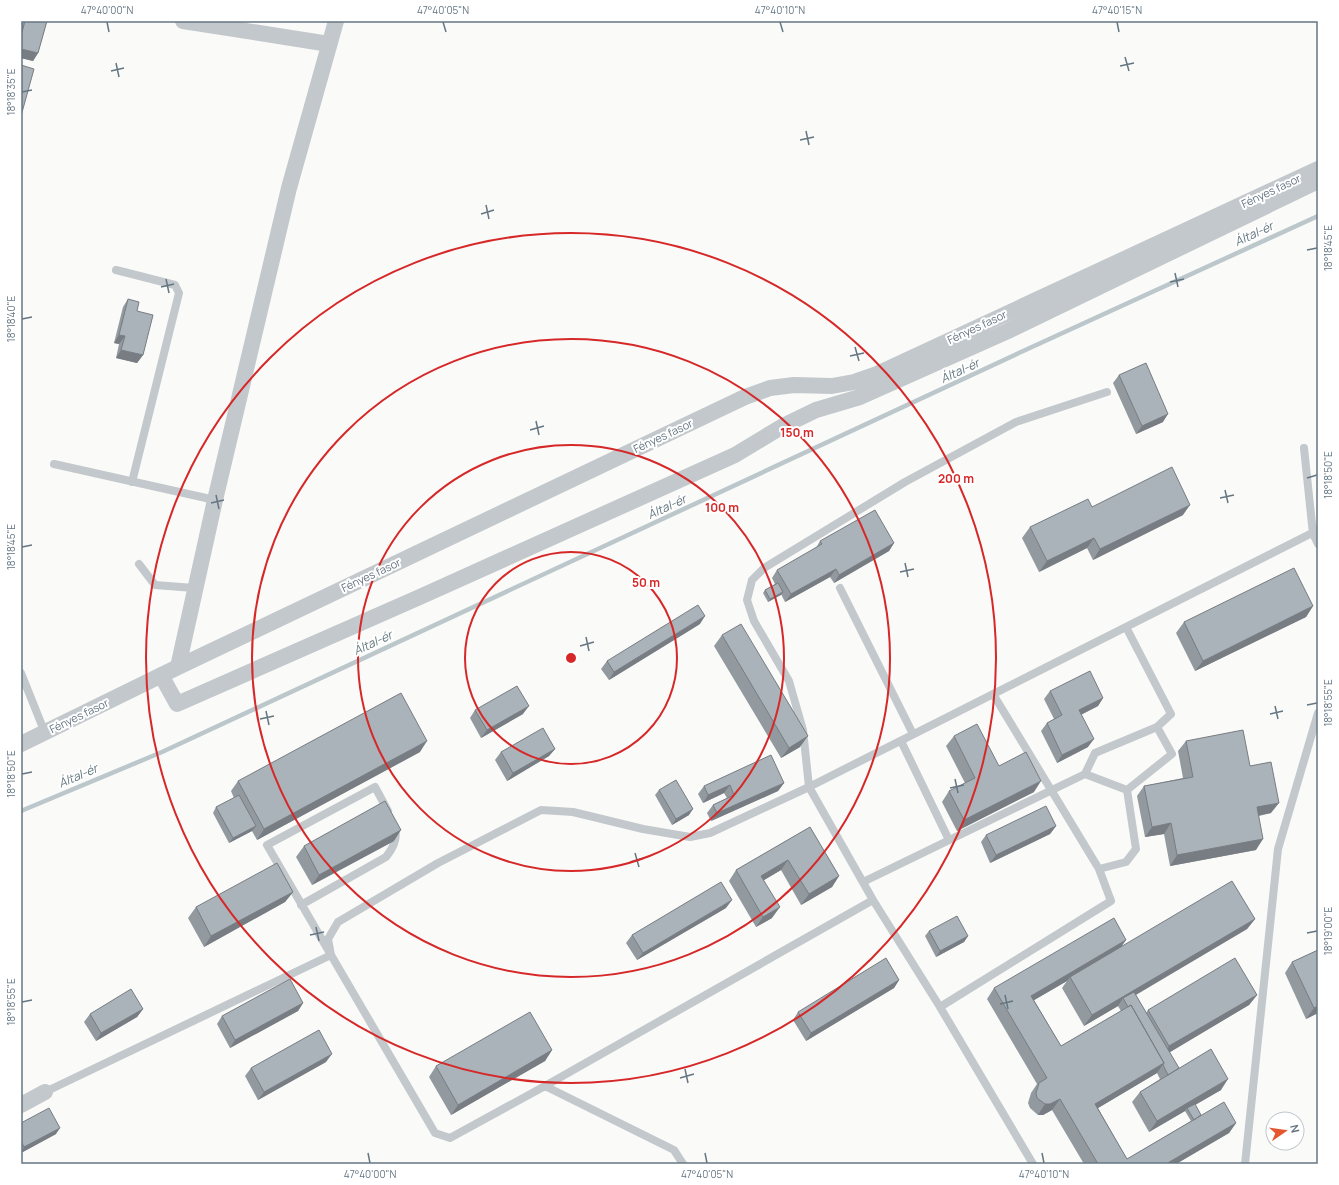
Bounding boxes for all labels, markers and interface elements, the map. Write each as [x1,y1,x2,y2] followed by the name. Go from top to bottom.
[81,3,133,17] text: 47°40'00"N
[417,3,469,17] text: 47°40'05"N
[755,3,805,17] text: 47°40'10"N
[1092,3,1142,17] text: 47°40'15"N
[4,68,18,115] text: 18°18'35"E
[1239,170,1303,211] street label: Fényes fasor
[1232,216,1278,250] water label: Által-ér
[1321,225,1335,271] text: 18°18'45"E
[4,295,18,342] text: 18°18'40"E
[945,306,1009,347] street label: Fényes fasor
[938,353,984,387] water label: Által-ér
[631,415,695,456] street label: Fényes fasor
[780,424,814,441] text: 150 m
[1321,451,1335,499] text: 18°18'50"E
[938,470,974,487] text: 200 m
[645,489,691,523] water label: Által-ér
[705,499,739,516] text: 100 m
[4,524,18,570] text: 18°18'45"E
[339,554,403,595] street label: Fényes fasor
[632,574,660,591] text: 50 m
[351,625,397,659] water label: Által-ér
[564,651,578,665] centre of rings
[1321,679,1335,727] text: 18°18'55"E
[47,695,111,736] street label: Fényes fasor
[4,750,18,798] text: 18°18'50"E
[56,759,102,791] water label: Által-ér
[1321,907,1335,955] text: 18°19'00"E
[4,978,18,1026] text: 18°18'55"E
[1265,1111,1305,1151] north arrow
[1287,1123,1303,1134] text: N
[344,1167,396,1181] text: 47°40'00"N
[681,1167,733,1181] text: 47°40'05"N
[1019,1167,1069,1181] text: 47°40'10"N

